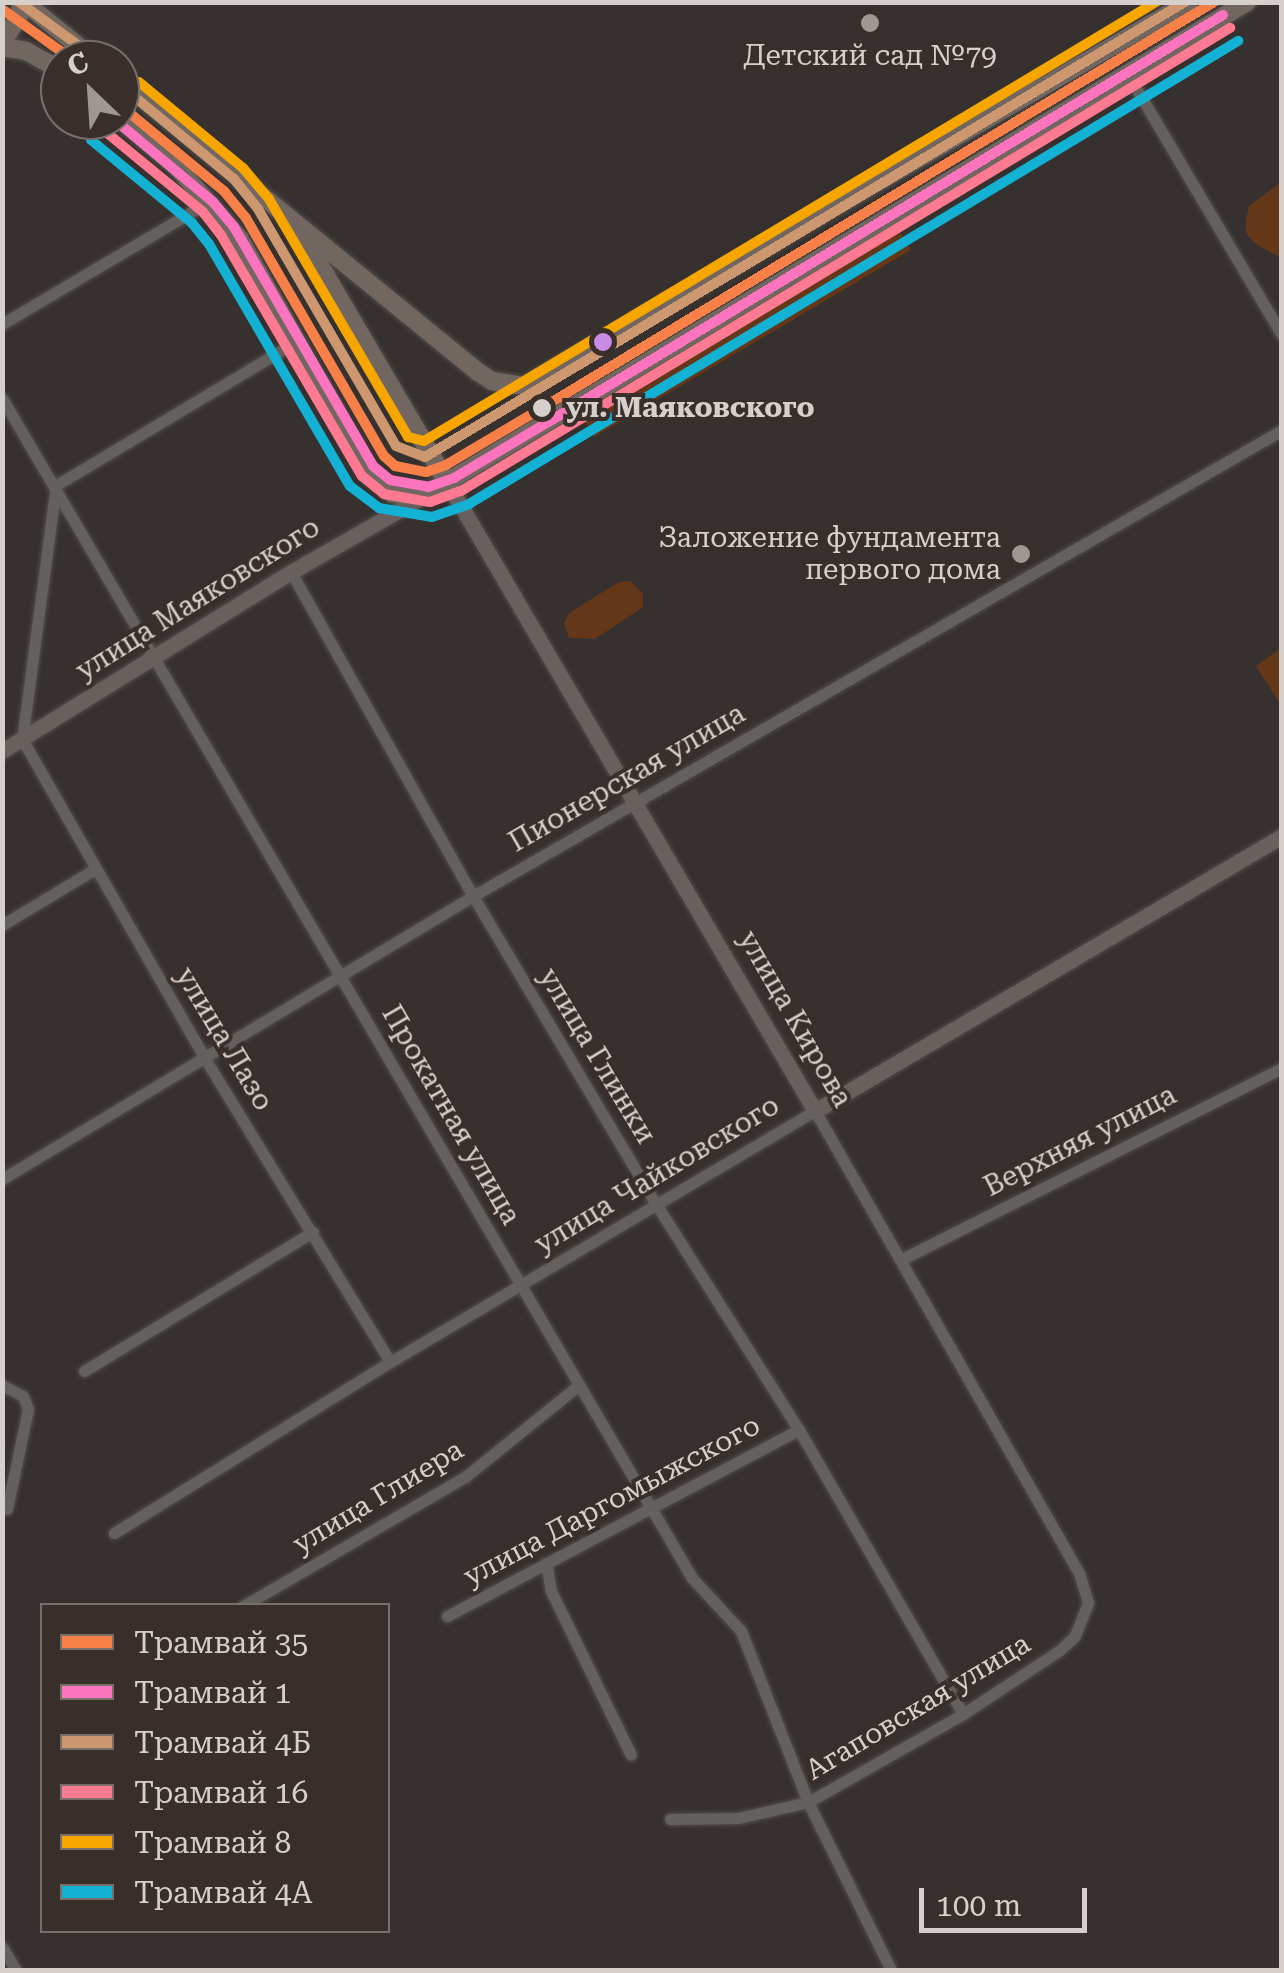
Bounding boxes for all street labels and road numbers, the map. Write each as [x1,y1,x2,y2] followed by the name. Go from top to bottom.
[70,510,326,688] street label: улица Маяковского
[503,697,751,859] street label: Пионерская улица
[731,925,859,1113] street label: улица Кирова
[168,961,280,1117] street label: улица Лазо
[531,962,663,1150] street label: улица Глинки
[374,999,528,1231] street label: Прокатная улица
[978,1078,1182,1204] street label: Верхняя улица
[529,1089,785,1261] street label: улица Чайковского
[458,1409,766,1593] street label: улица Даргомыжского
[287,1433,469,1561] street label: улица Глиера
[800,1627,1036,1787] street label: Агаповская улица

